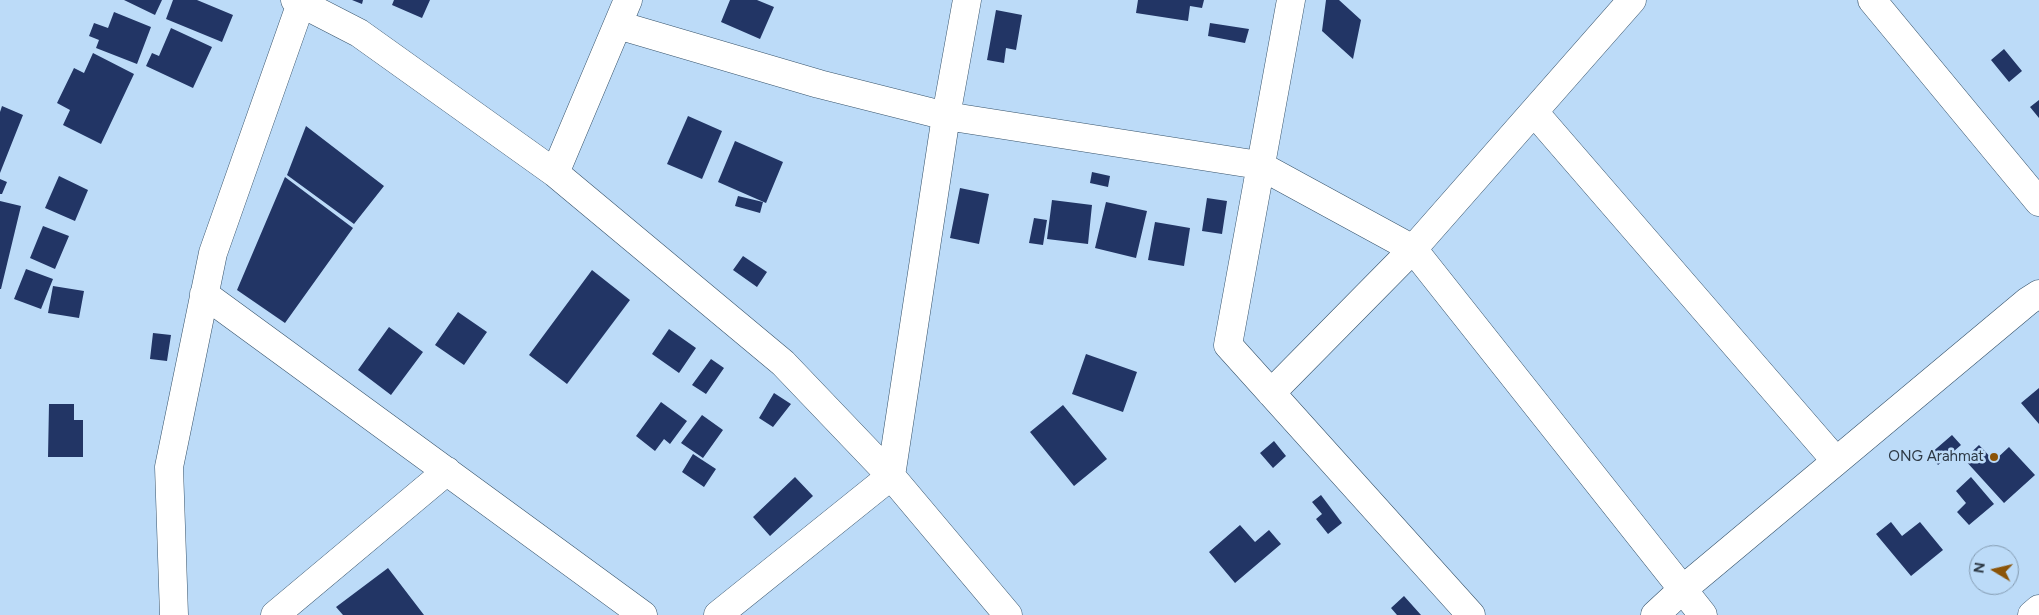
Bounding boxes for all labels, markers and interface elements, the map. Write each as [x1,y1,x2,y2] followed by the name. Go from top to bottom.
[1888,448,1984,466] place label: ONG Arahmat
[1988,451,2000,463] marker: ONG Arahmat
[1969,545,2019,595] north arrow
[1970,561,1989,574] text: N

